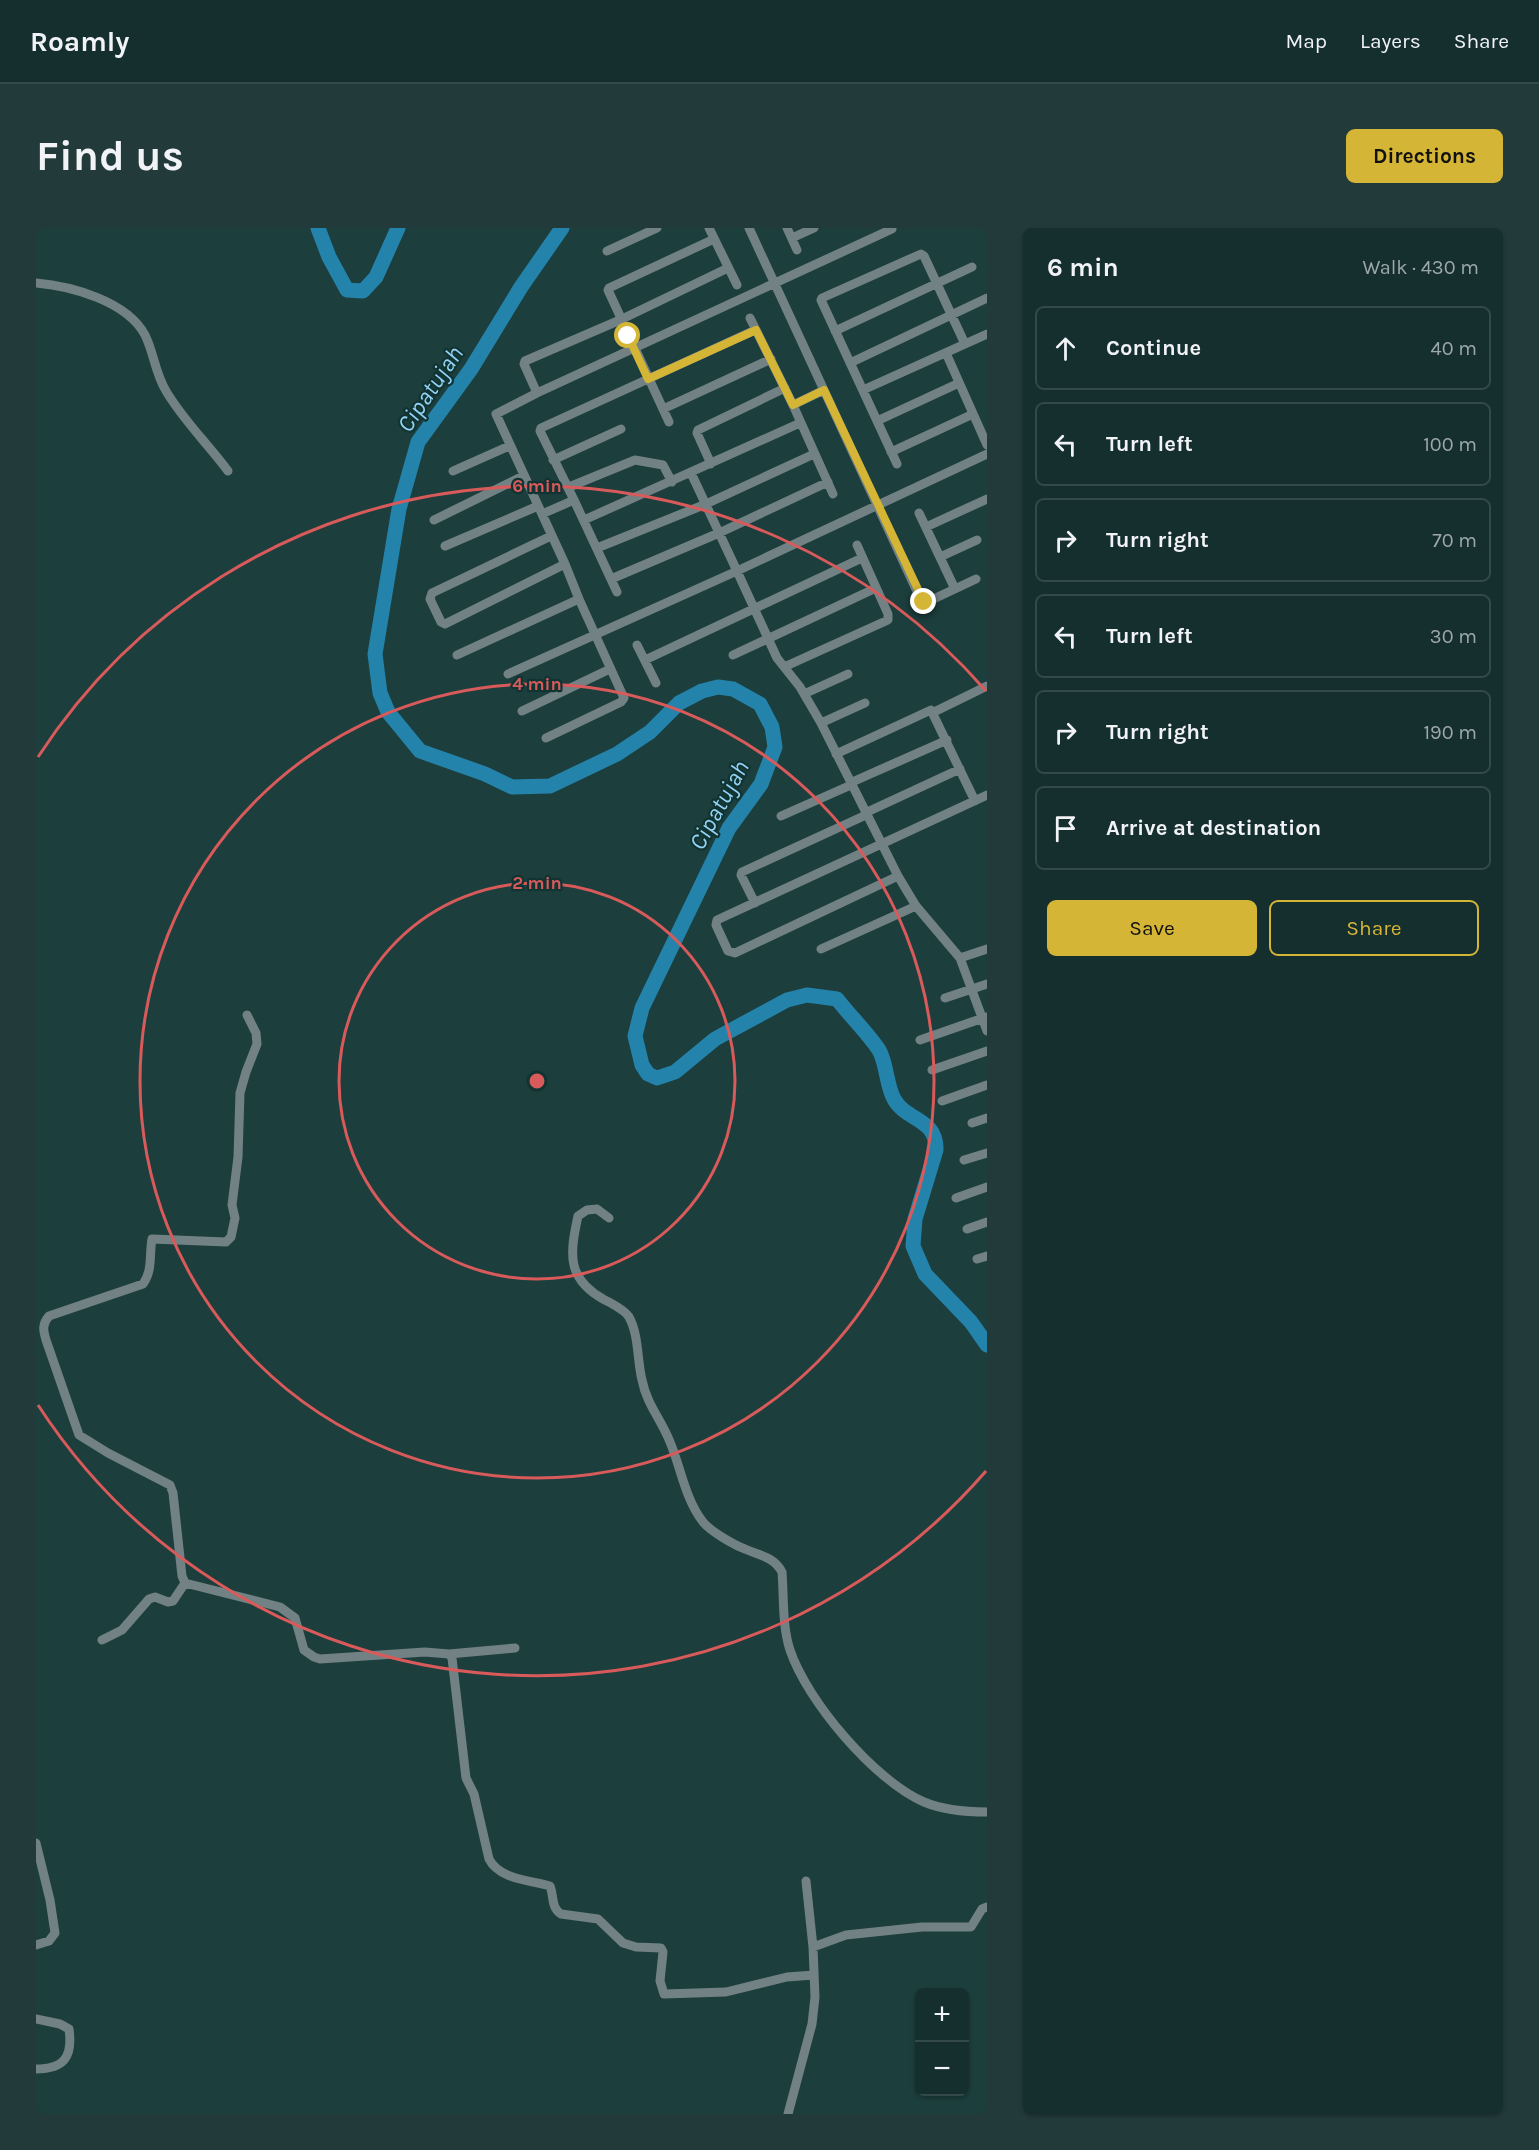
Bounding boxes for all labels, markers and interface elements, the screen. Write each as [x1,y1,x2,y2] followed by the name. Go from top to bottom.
[30,25,129,58] text: Roamly
[1285,29,1327,53] text: Map
[1360,29,1421,53] text: Layers
[1454,29,1509,53] text: Share
[1346,129,1503,183] button: Directions
[36,131,184,181] text: Find us
[1047,252,1119,283] text: 6 min
[1363,256,1479,279] text: Walk · 430 m
[614,322,640,348] route start
[1049,332,1082,365] icon: ahead
[1106,335,1201,361] text: Continue
[1431,337,1477,360] text: 40 m
[391,341,469,437] water label: Cipatujah
[1049,428,1082,461] icon: left
[1106,431,1193,457] text: Turn left
[1423,433,1477,456] text: 100 m
[512,475,562,497] text: 6 min
[1049,524,1082,557] icon: right
[1106,527,1209,553] text: Turn right
[1432,529,1477,552] text: 70 m
[910,588,936,614] route end
[1049,620,1082,653] icon: left
[1106,623,1193,649] text: Turn left
[1430,625,1477,648] text: 30 m
[512,673,562,695] text: 4 min
[1049,716,1082,749] icon: right
[1106,719,1209,745] text: Turn right
[1423,721,1477,744] text: 190 m
[683,755,755,855] water label: Cipatujah
[1049,812,1082,845] icon: arrive
[1106,815,1321,841] text: Arrive at destination
[512,872,562,894] text: 2 min
[1047,900,1257,956] button: Save
[1269,900,1479,956] button: Share
[527,1071,547,1091] centre of rings
[915,1988,969,2096] map controls
[915,1988,969,2042] button: +
[915,2042,969,2096] button: −

